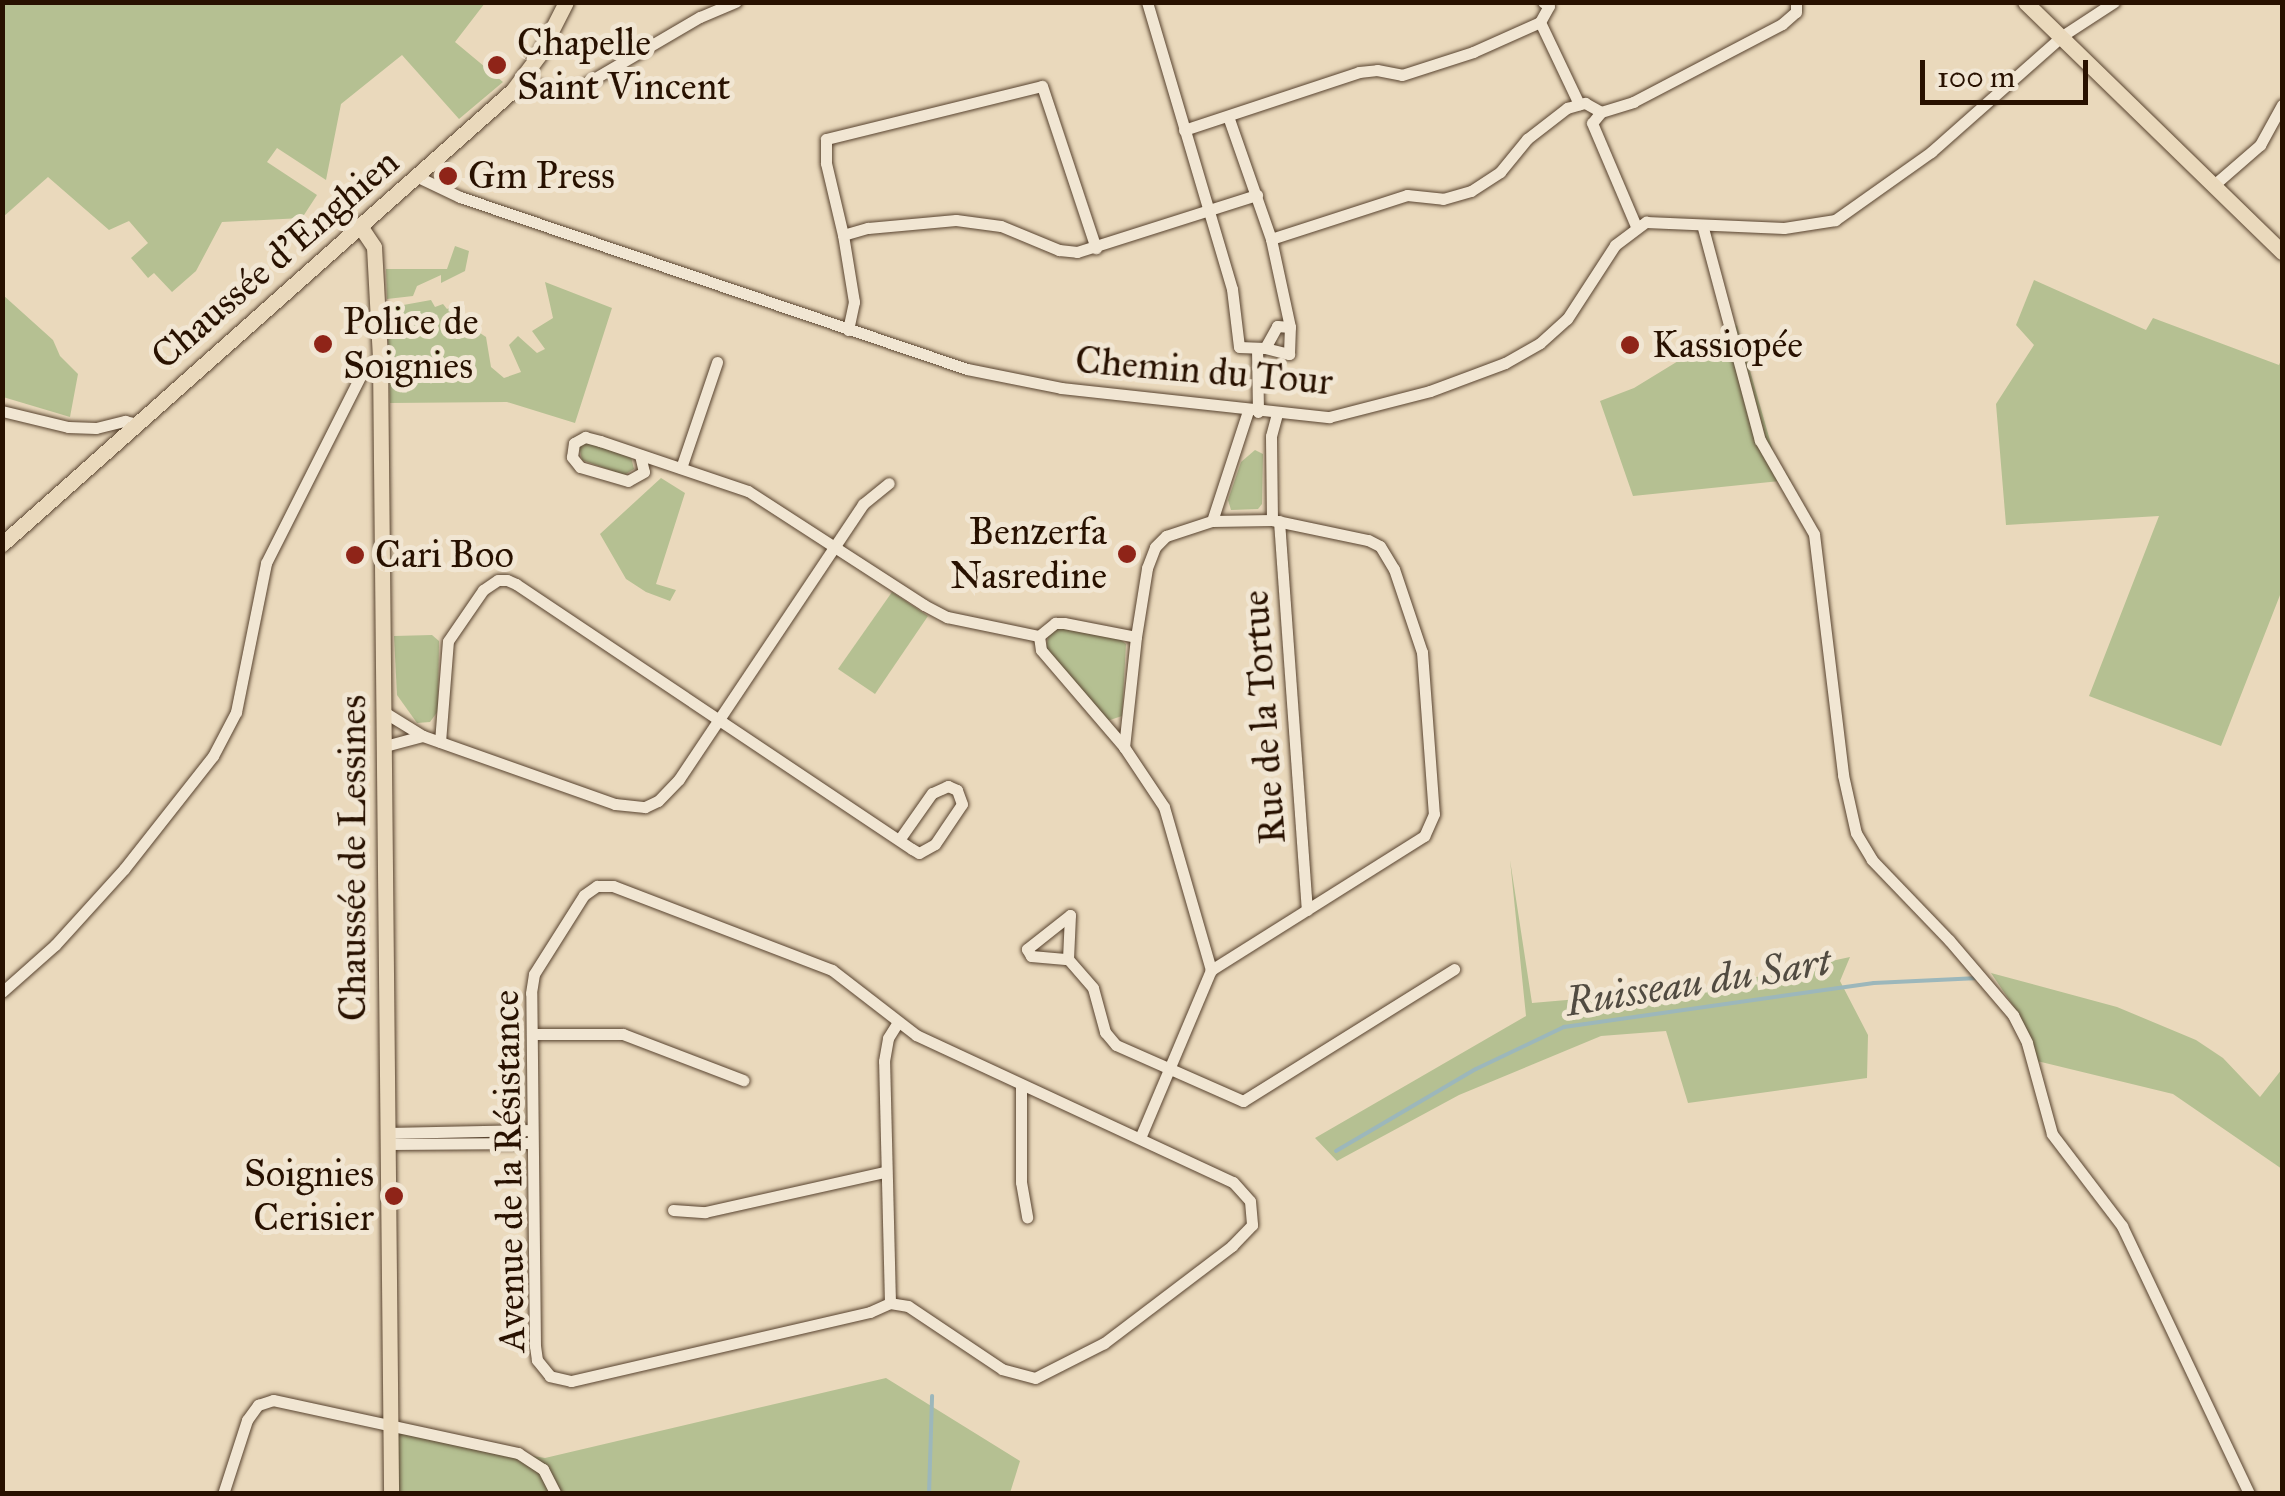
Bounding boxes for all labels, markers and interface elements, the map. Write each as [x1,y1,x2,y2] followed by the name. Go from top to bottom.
[517,20,730,110] place label: Chapelle Saint Vincent
[1925,40,2092,102] scale bar
[486,54,508,76] marker: Chapelle Saint Vincent
[1937,59,2015,95] text: 100 m
[142,139,408,379] street label: Chaussée d'Enghien
[468,153,615,199] place label: Gm Press
[437,165,459,187] marker: Gm Press
[343,299,479,388] place label: Police de Soignies
[1652,322,1803,368] place label: Kassiopée
[1617,332,1643,358] marker: Kassiopée
[312,333,334,355] marker: Police de Soignies
[1073,337,1335,405] street label: Chemin du Tour
[950,509,1107,598] place label: Benzerfa Nasredine
[375,532,514,578] place label: Cari Boo
[1116,543,1138,565] marker: Benzerfa Nasredine
[344,544,366,566] marker: Cari Boo
[1232,589,1296,845] street label: Rue de la Tortue
[330,695,376,1021] street label: Chaussée de Lessines
[1562,937,1834,1027] water label: Ruisseau du Sart
[483,989,535,1353] street label: Avenue de la Résistance
[244,1151,374,1240] place label: Soignies Cerisier
[383,1185,405,1207] marker: Soignies Cerisier

